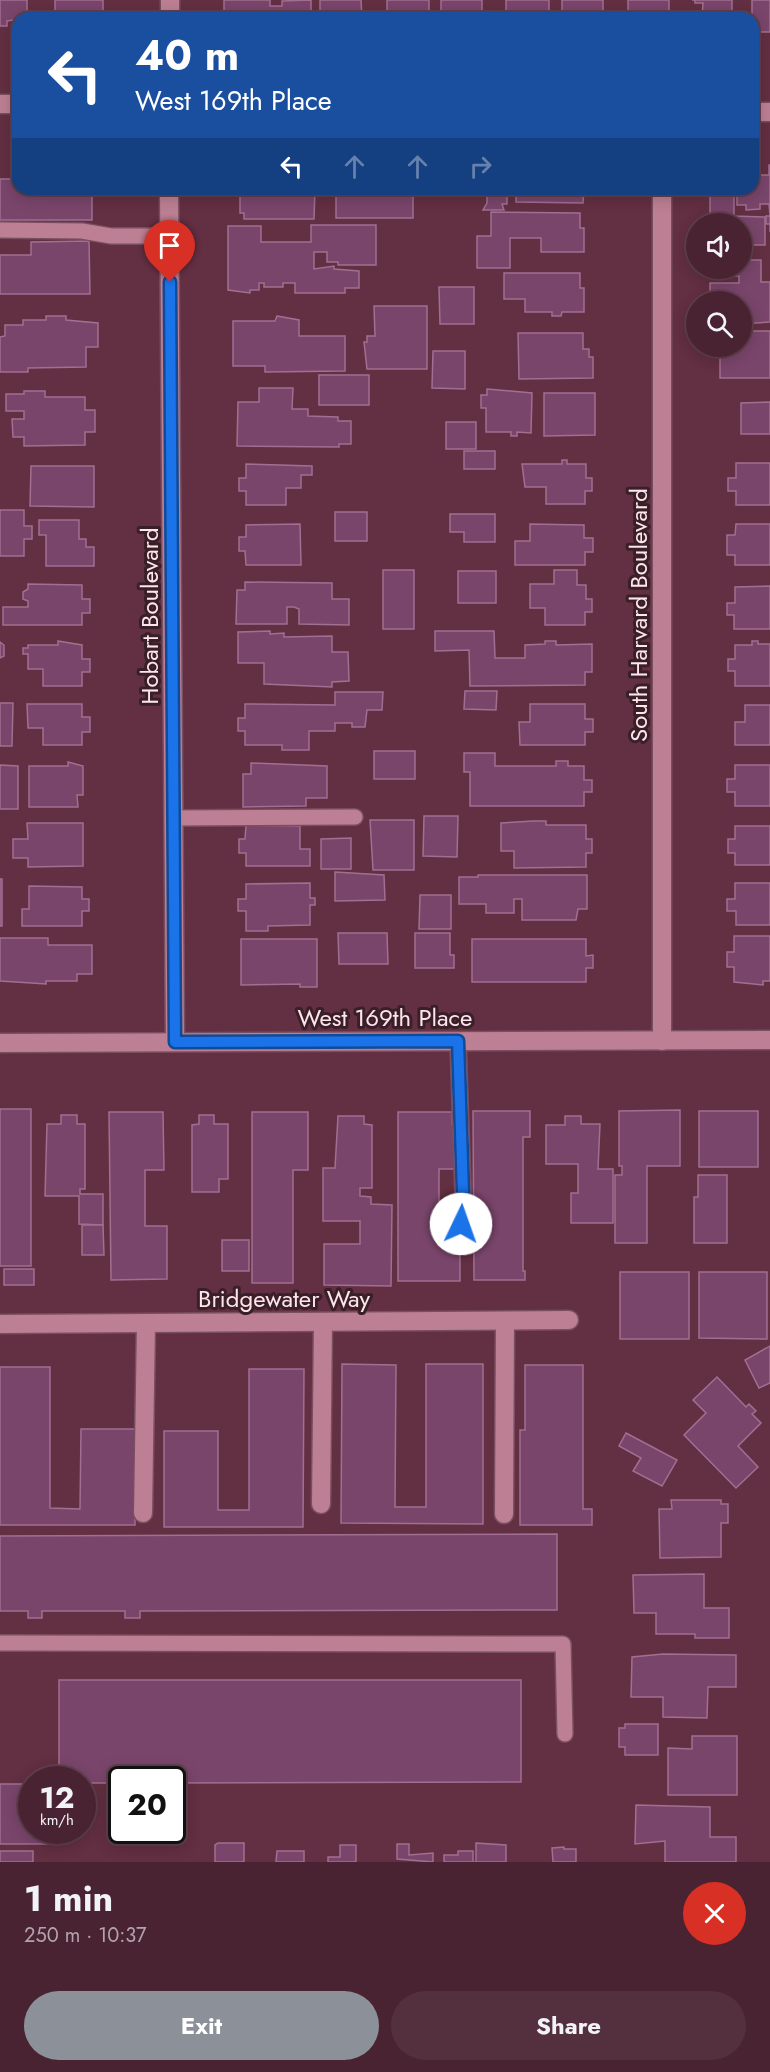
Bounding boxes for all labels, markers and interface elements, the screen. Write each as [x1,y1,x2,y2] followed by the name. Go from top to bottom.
[135,25,239,86] text: 40 m
[36,36,114,114] icon: left
[135,81,332,120] text: West 169th Place
[275,150,308,183] icon: left
[338,150,371,183] icon: ahead
[401,150,434,183] icon: ahead
[464,150,497,183] icon: right
[686,213,752,357] map controls
[686,213,752,279] button: sound
[144,220,195,282] pin
[153,229,186,262] icon: arrive
[686,291,752,357] button: search
[621,488,656,742] street label: South Harvard Boulevard
[132,527,167,705] street label: Hobart Boulevard
[298,1000,472,1035] street label: West 169th Place
[429,1192,493,1256] position arrow
[198,1281,370,1316] street label: Bridgewater Way
[108,1766,186,1844] speed limit sign: 20
[40,1776,74,1819] text: 12
[40,1809,74,1831] text: km/h
[24,1872,113,1924] text: 1 min
[683,1882,746,1945] button: close
[24,1921,146,1950] text: 250 m · 10:37
[24,1991,379,2060] button: Exit
[391,1991,746,2060] button: Share

